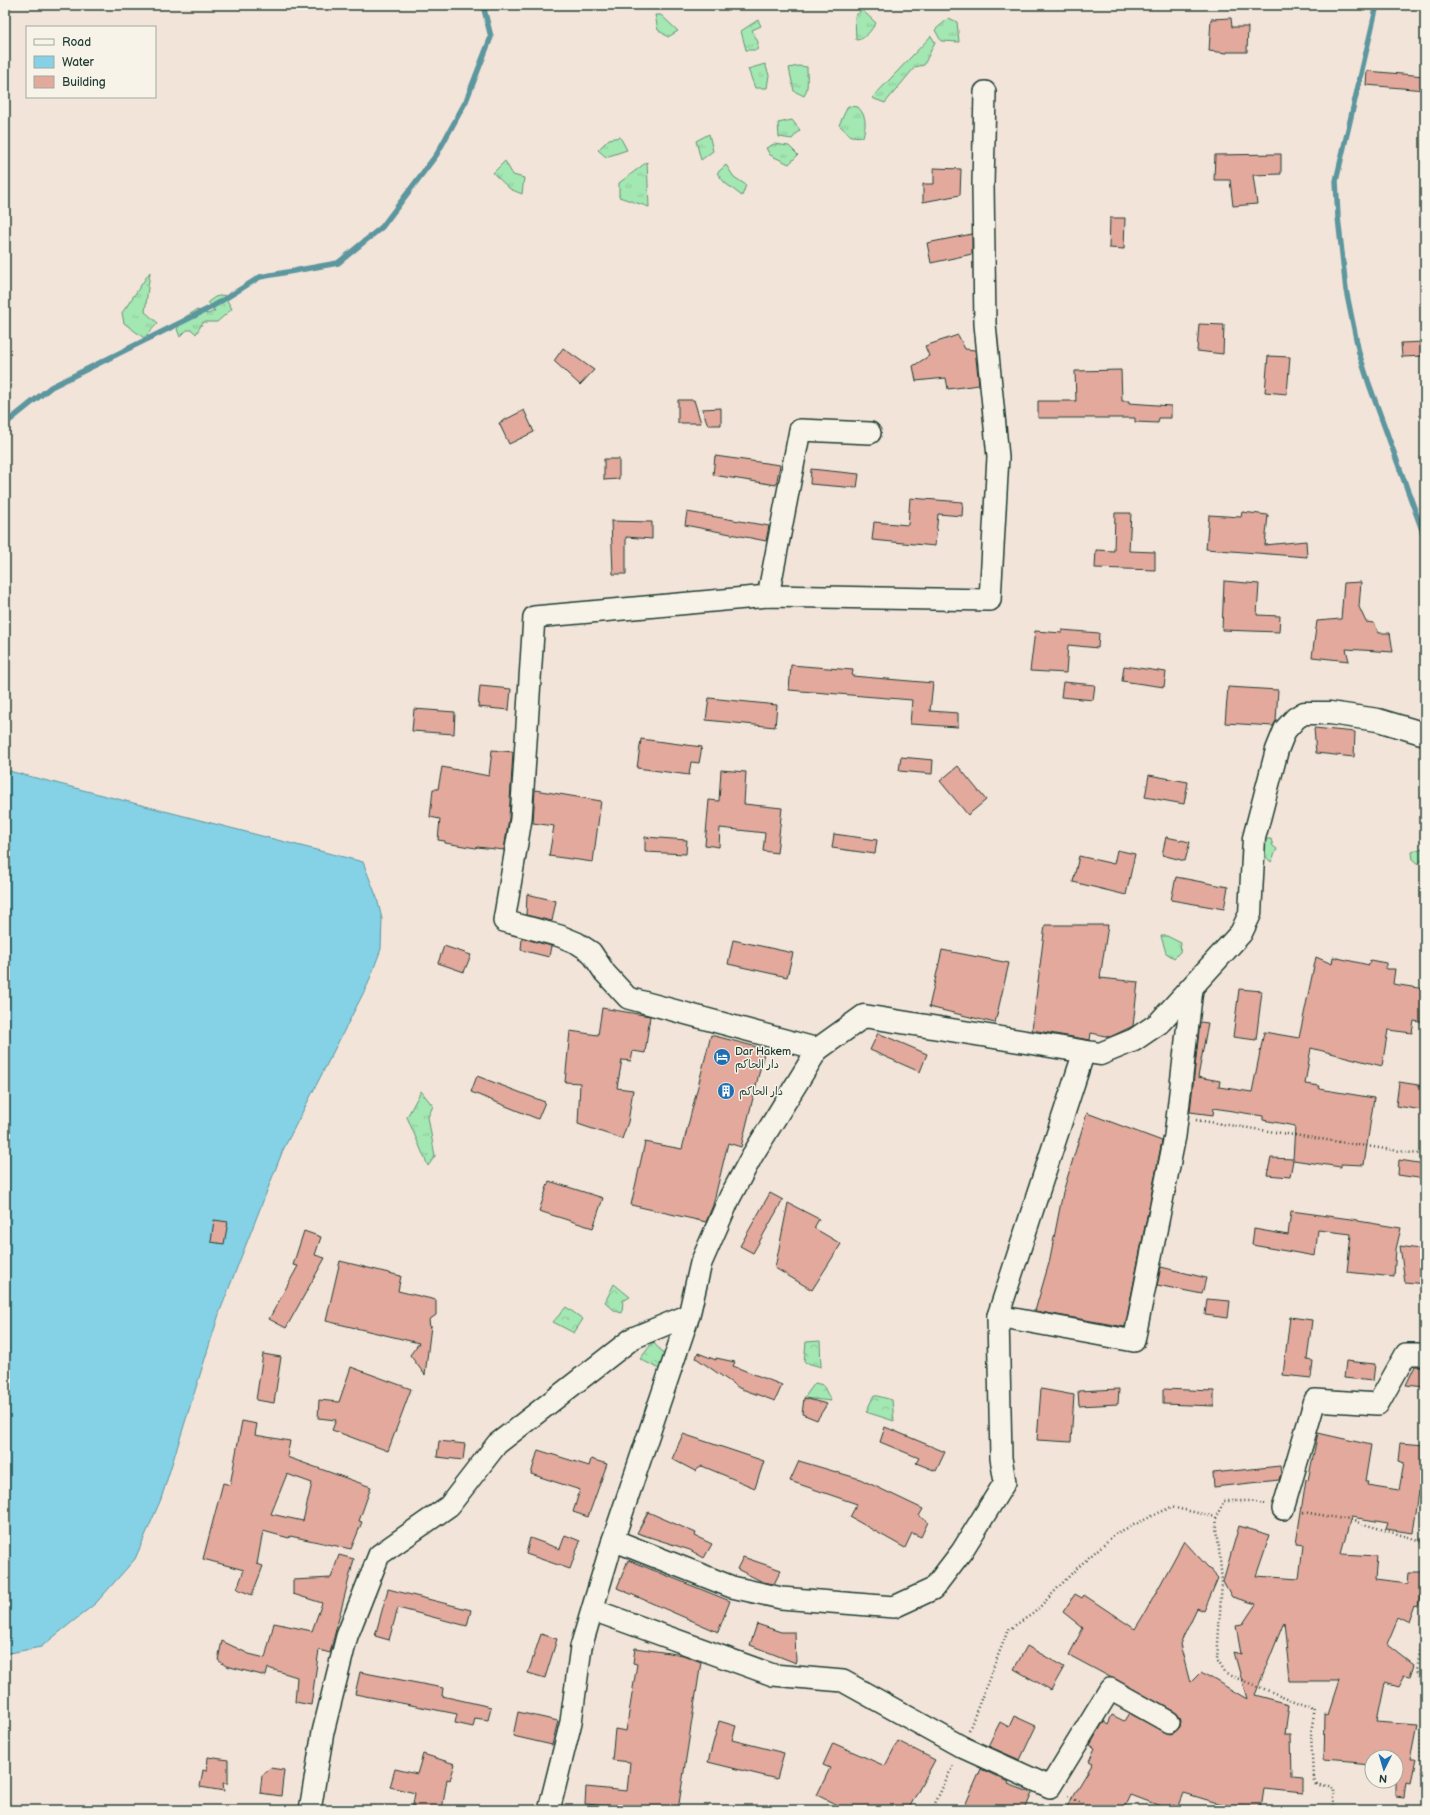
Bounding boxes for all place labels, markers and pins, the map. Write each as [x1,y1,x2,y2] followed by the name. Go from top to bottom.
[735,1045,791,1073] place label: Dar Hakem دار الحاكم
[712,1047,732,1067] hotel icon: Dar Hakem دار الحاكم
[716,1081,736,1101] building icon: دار الحاكم
[739,1085,783,1100] place label: دار الحاكم

